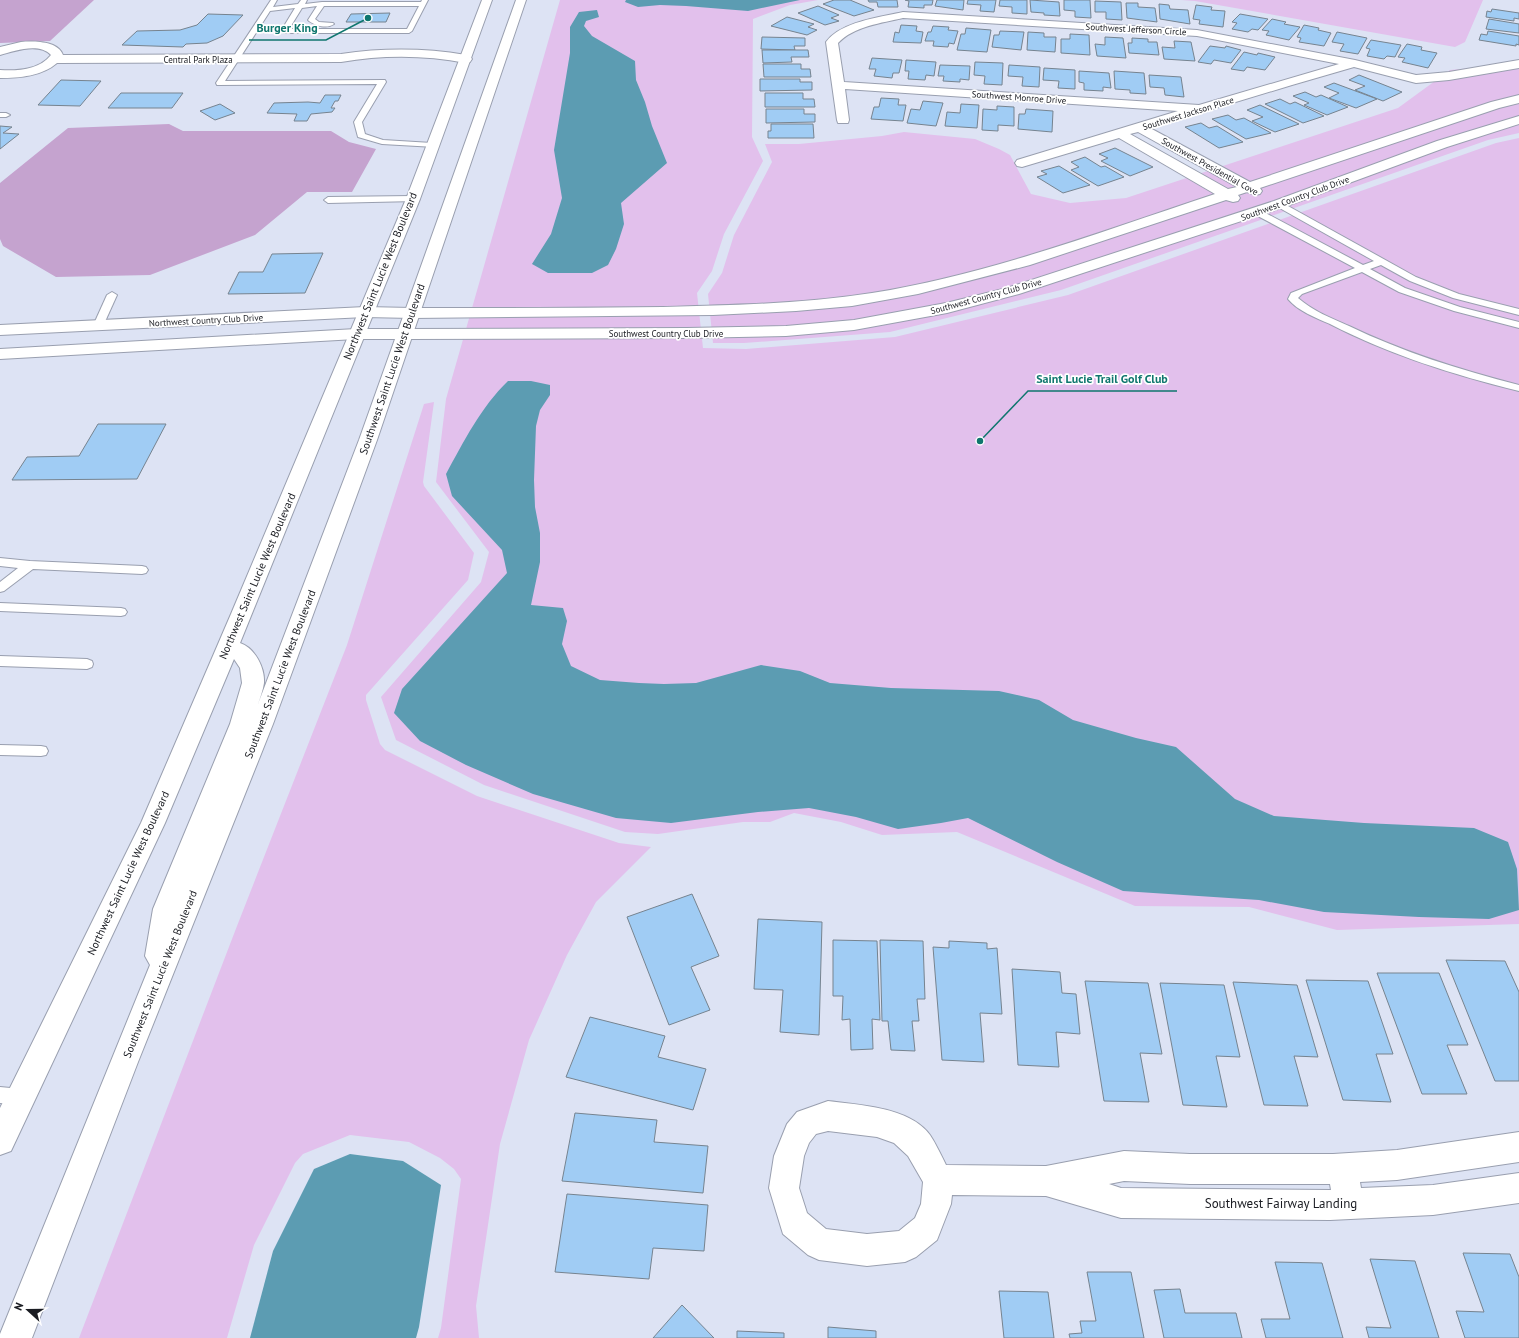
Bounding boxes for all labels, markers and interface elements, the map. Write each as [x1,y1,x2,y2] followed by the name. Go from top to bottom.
[249,16,326,40] callout: Burger King
[256,20,318,35] text: Burger King
[1085,21,1187,37] street label: Southwest Jefferson Circle
[163,54,233,65] street label: Central Park Plaza
[971,88,1067,106] street label: Southwest Monroe Drive
[1141,94,1235,132] street label: Southwest Jackson Place
[1160,135,1261,197] street label: Southwest Presidential Cove
[1239,173,1351,223] street label: Southwest Country Club Drive
[340,190,420,362] street label: Northwest Saint Lucie West Boulevard
[929,276,1043,316] street label: Southwest Country Club Drive
[356,282,428,456] street label: Southwest Saint Lucie West Boulevard
[149,311,264,328] street label: Northwest Country Club Drive
[609,328,724,339] street label: Southwest Country Club Drive
[1028,367,1177,391] callout: Saint Lucie Trail Golf Club
[1036,371,1168,386] text: Saint Lucie Trail Golf Club
[216,491,298,661] street label: Northwest Saint Lucie West Boulevard
[241,588,319,760] street label: Southwest Saint Lucie West Boulevard
[84,789,172,957] street label: Northwest Saint Lucie West Boulevard
[120,888,200,1060] street label: Southwest Saint Lucie West Boulevard
[1205,1195,1357,1212] street label: Southwest Fairway Landing
[8,1290,48,1330] north arrow
[11,1301,26,1312] text: N

